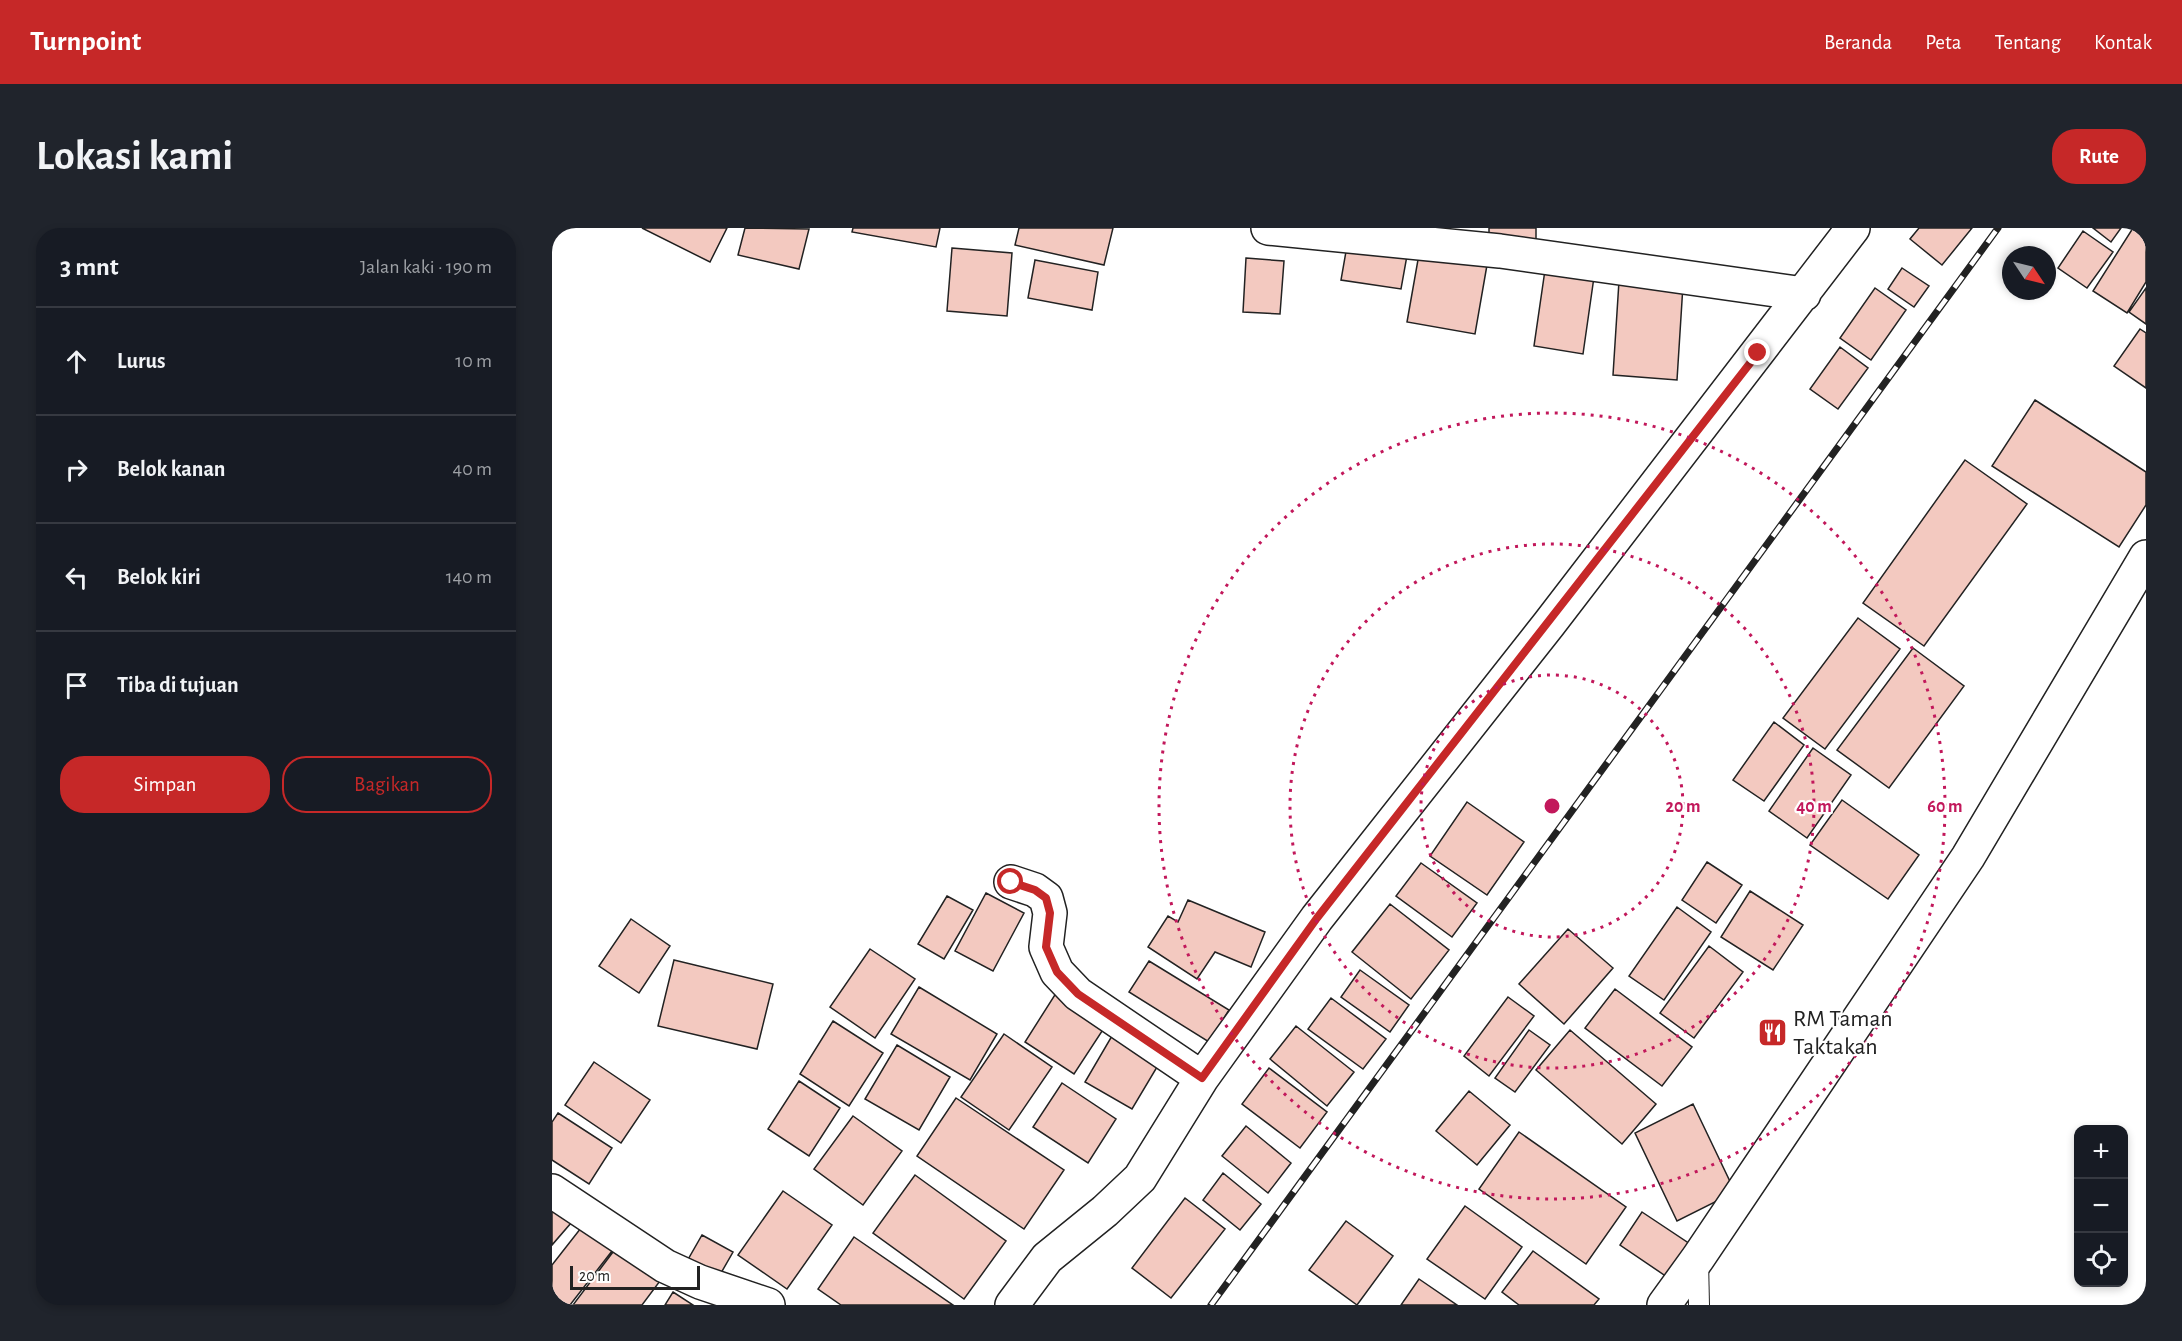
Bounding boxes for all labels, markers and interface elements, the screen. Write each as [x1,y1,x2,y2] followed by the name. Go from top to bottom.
[30,28,141,56] text: Turnpoint
[1824,32,1892,53] text: Beranda
[1925,32,1961,53] text: Peta
[1994,32,2061,53] text: Tentang
[2094,32,2152,53] text: Kontak
[2052,129,2146,184] button: Rute
[36,135,233,177] text: Lokasi kami
[2002,246,2056,300] north arrow
[60,254,119,280] text: 3 mnt
[360,257,492,277] text: Jalan kaki · 190 m
[1744,339,1770,365] route end
[60,345,93,378] icon: ahead
[117,350,166,372] text: Lurus
[455,351,492,371] text: 10 m
[60,453,93,486] icon: right
[117,458,225,480] text: Belok kanan
[453,459,492,479] text: 40 m
[60,561,93,594] icon: left
[117,566,201,588] text: Belok kiri
[446,567,492,587] text: 140 m
[60,669,93,702] icon: arrive
[117,674,239,696] text: Tiba di tujuan
[60,756,270,813] button: Simpan
[282,756,492,813] button: Bagikan
[1542,796,1562,816] centre of rings
[1665,798,1701,816] text: 20 m
[1796,798,1832,816] text: 40 m
[1927,798,1963,816] text: 60 m
[997,868,1023,894] route start
[1793,1007,1893,1059] place label: RM Taman Taktakan
[1756,1017,1788,1049] restaurant icon: RM Taman Taktakan
[2074,1125,2128,1287] map controls
[2074,1125,2128,1179] button: +
[2074,1179,2128,1233] button: −
[2074,1233,2128,1287] button: locate
[570,1263,700,1290] scale bar
[579,1268,610,1284] text: 20 m

